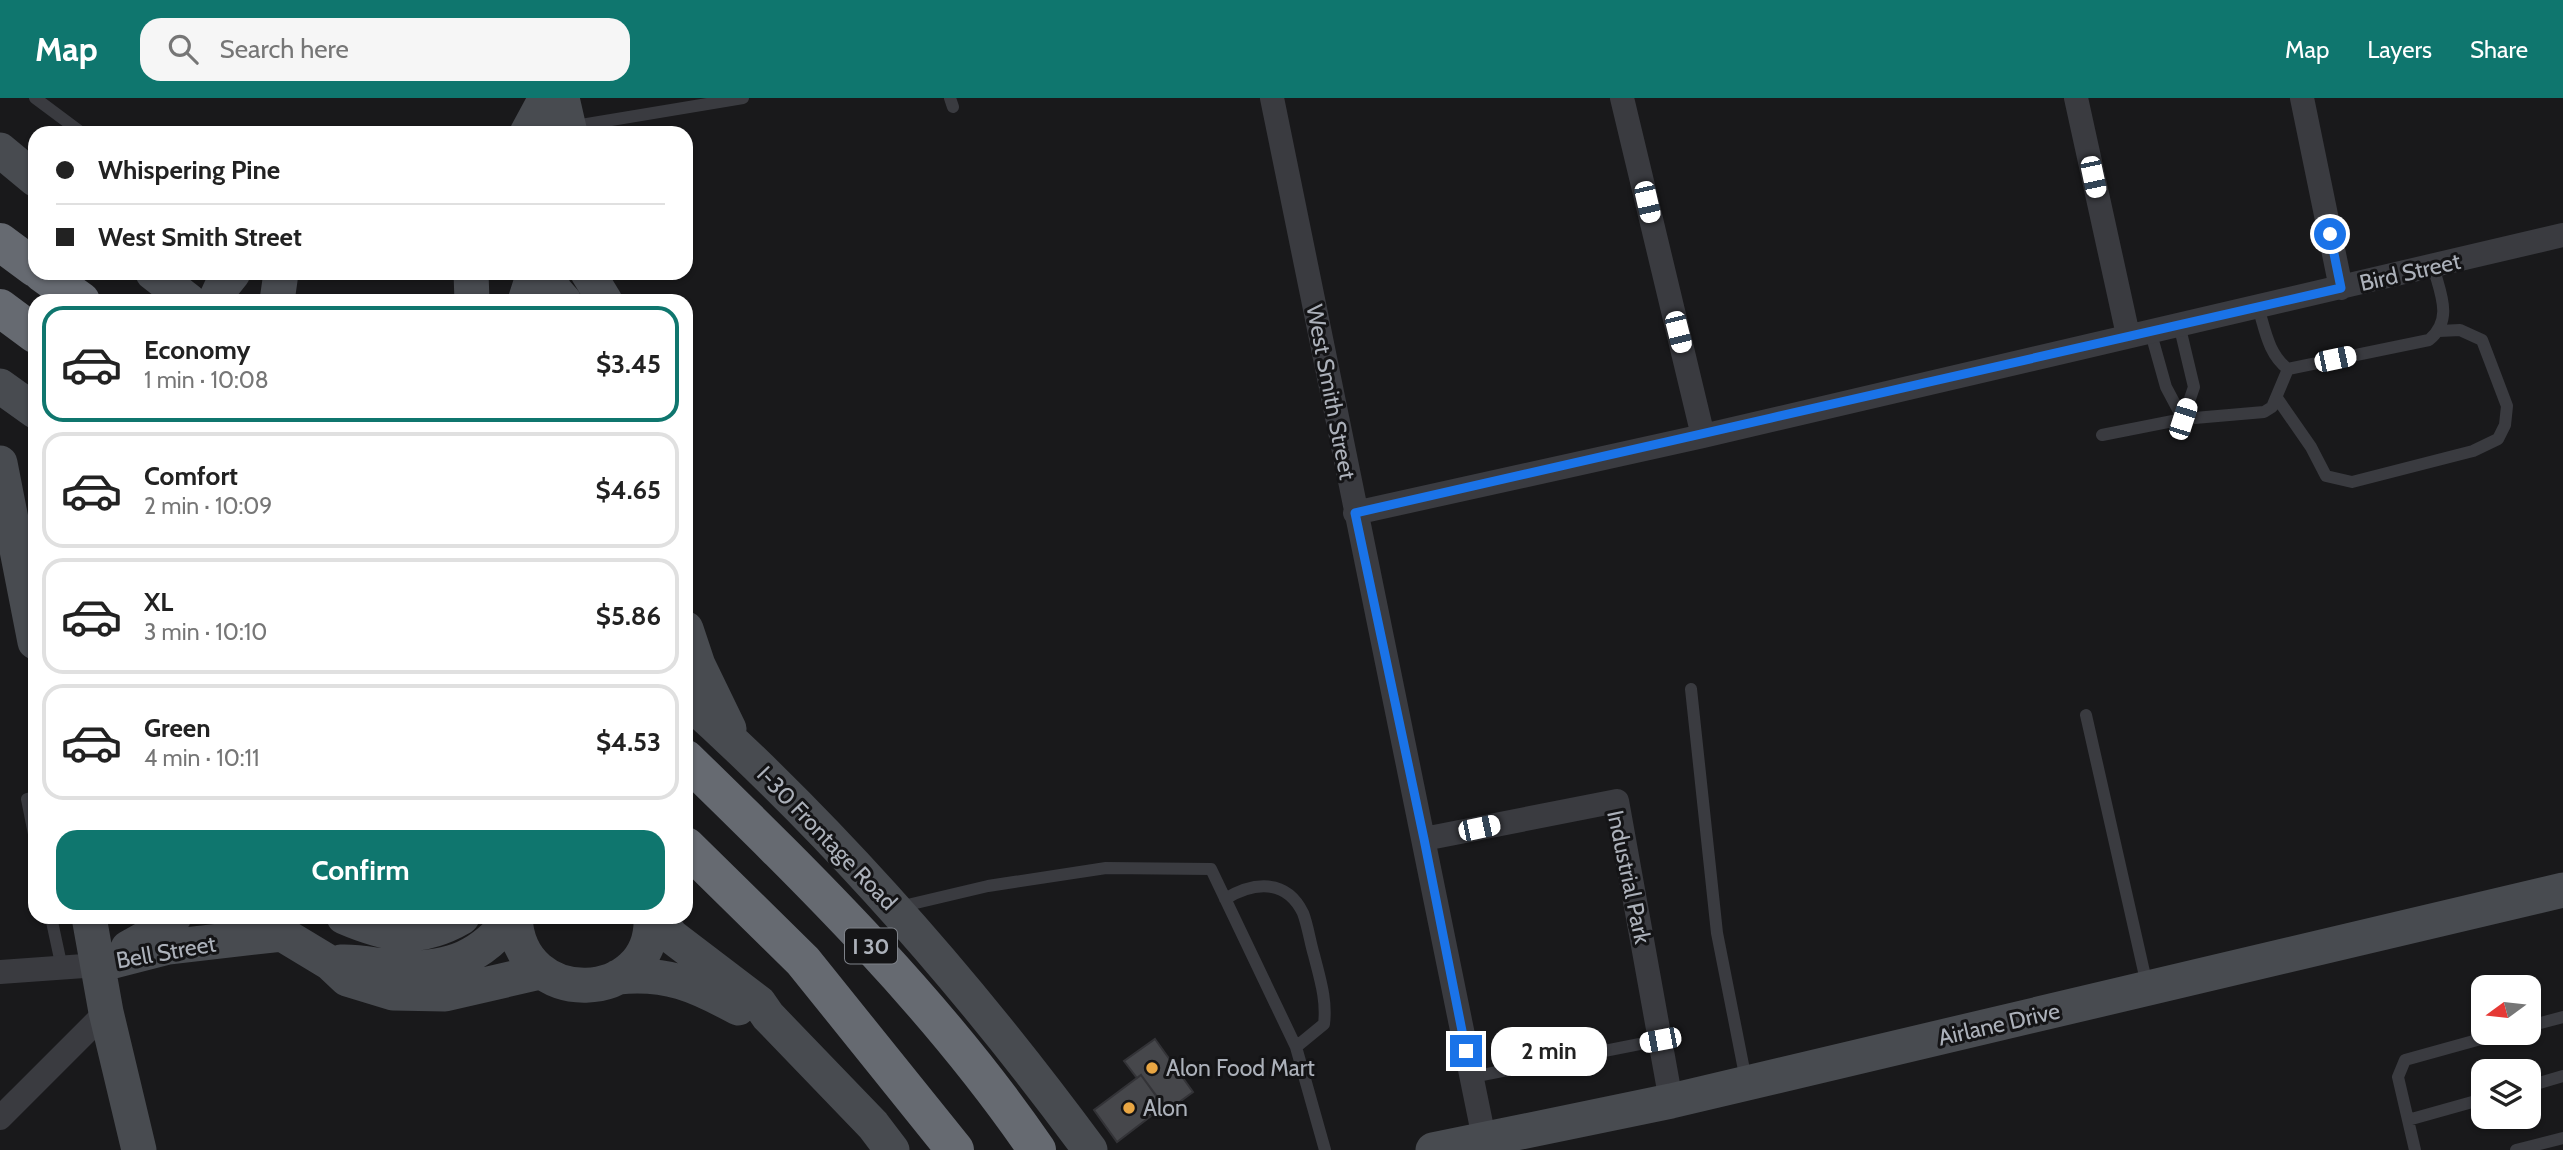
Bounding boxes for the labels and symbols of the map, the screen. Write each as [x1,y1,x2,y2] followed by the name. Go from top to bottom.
[2079,154,2108,200] car
[1633,179,1662,225] car
[2314,218,2346,250] route start
[2357,247,2463,297] street label: Bird Street
[1300,302,1362,482] street label: West Smith Street
[1663,309,1694,355] car
[2313,344,2358,374] car
[2167,396,2200,442] car
[751,760,903,916] street label: I-30 Frontage Road
[1601,808,1657,947] street label: Industrial Park
[1457,813,1502,843] car
[845,928,897,964] road number: I 30
[114,929,218,975] street label: Bell Street
[2471,975,2541,1045] north arrow
[1935,996,2063,1052] street label: Airlane Drive
[1490,1026,1606,1076] callout: 2 min
[1638,1026,1683,1054] car
[1450,1035,1482,1067] route end
[1166,1054,1315,1082] place label: Alon Food Mart
[1144,1060,1160,1076] marker: Alon Food Mart
[1143,1094,1188,1122] place label: Alon
[1121,1100,1137,1116] marker: Alon

